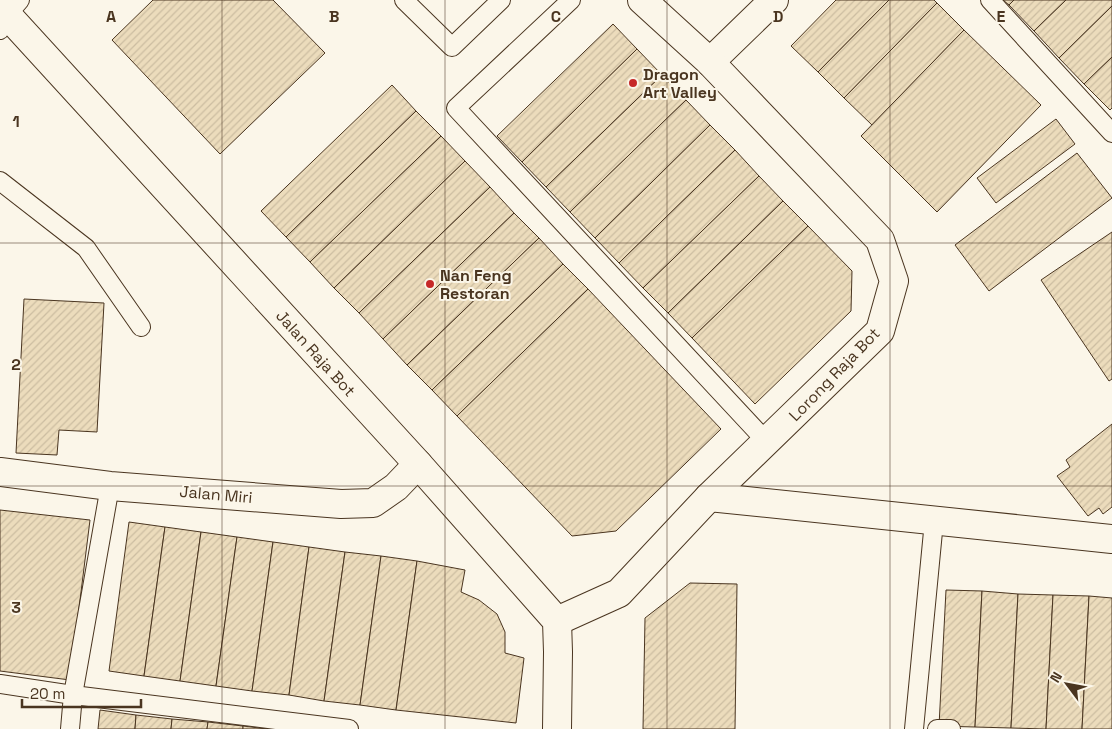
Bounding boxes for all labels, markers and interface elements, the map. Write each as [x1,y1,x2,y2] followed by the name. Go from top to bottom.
[106,6,116,27] text: A
[329,6,339,27] text: B
[551,6,561,27] text: C
[773,6,783,27] text: D
[997,6,1006,27] text: E
[643,64,717,103] place label: Dragon Art Valley
[627,77,639,89] marker: Dragon Art Valley
[12,111,20,132] text: 1
[440,265,512,304] place label: Nan Feng Restoran
[424,278,436,290] marker: Nan Feng Restoran
[271,306,360,401] street label: Jalan Raja Bot
[784,323,884,426] street label: Lorong Raja Bot
[11,354,21,375] text: 2
[179,481,253,508] street label: Jalan Miri
[11,597,21,618] text: 3
[1042,659,1092,709] north arrow
[1046,668,1066,686] text: N
[22,676,141,708] scale bar
[30,684,65,703] text: 20 m

